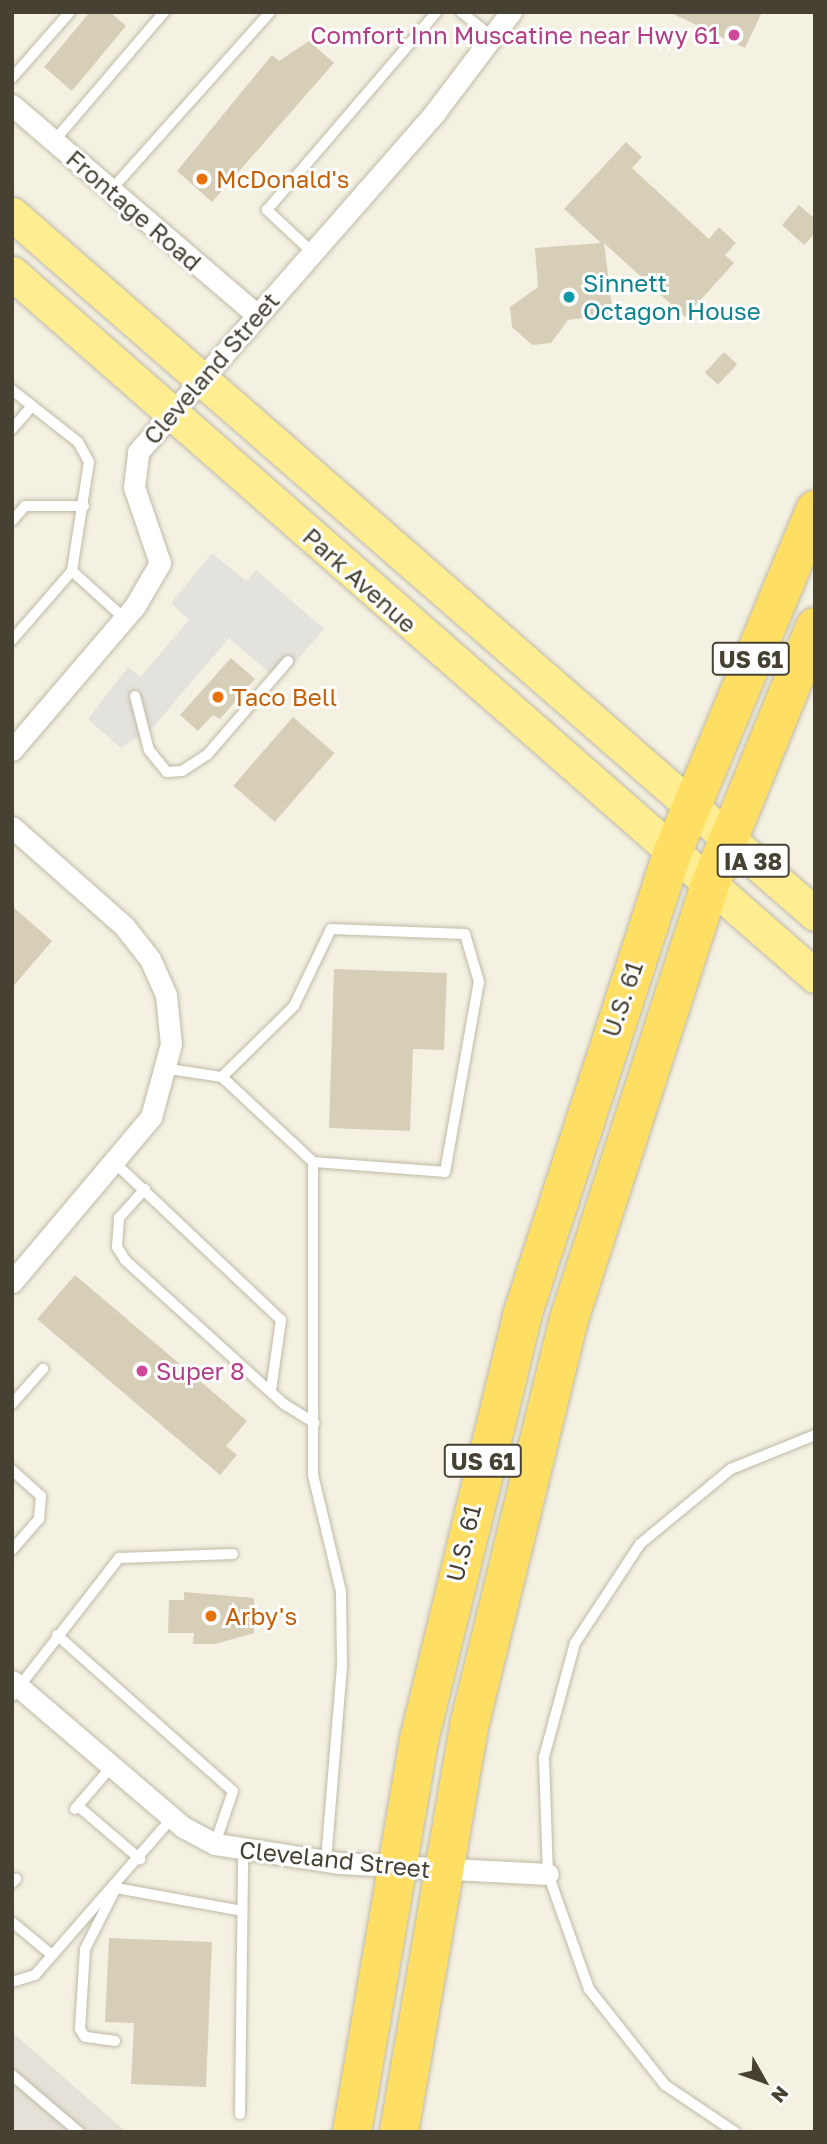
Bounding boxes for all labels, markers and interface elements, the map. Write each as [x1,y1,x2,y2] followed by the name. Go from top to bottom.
[310,21,720,49] place label: Comfort Inn Muscatine near Hwy 61
[726,27,742,43] marker: Comfort Inn Muscatine near Hwy 61
[61,144,207,276] street label: Frontage Road
[216,165,349,193] place label: McDonald's
[194,171,210,187] marker: McDonald's
[583,269,761,325] place label: Sinnett Octagon House
[137,286,285,450] street label: Cleveland Street
[561,289,577,305] marker: Sinnett Octagon House
[297,522,423,638] street label: Park Avenue
[711,639,791,678] road number: US 61
[232,683,337,711] place label: Taco Bell
[210,689,226,705] marker: Taco Bell
[716,842,790,880] road number: IA 38
[596,957,648,1041] street label: U.S. 61
[156,1357,245,1385] place label: Super 8
[134,1363,150,1379] marker: Super 8
[443,1442,523,1480] road number: US 61
[440,1502,486,1584] street label: U.S. 61
[225,1602,297,1630] place label: Arby's
[203,1608,219,1624] marker: Arby's
[238,1835,432,1883] street label: Cleveland Street
[729,2046,799,2116] north arrow
[767,2082,794,2108] text: N

